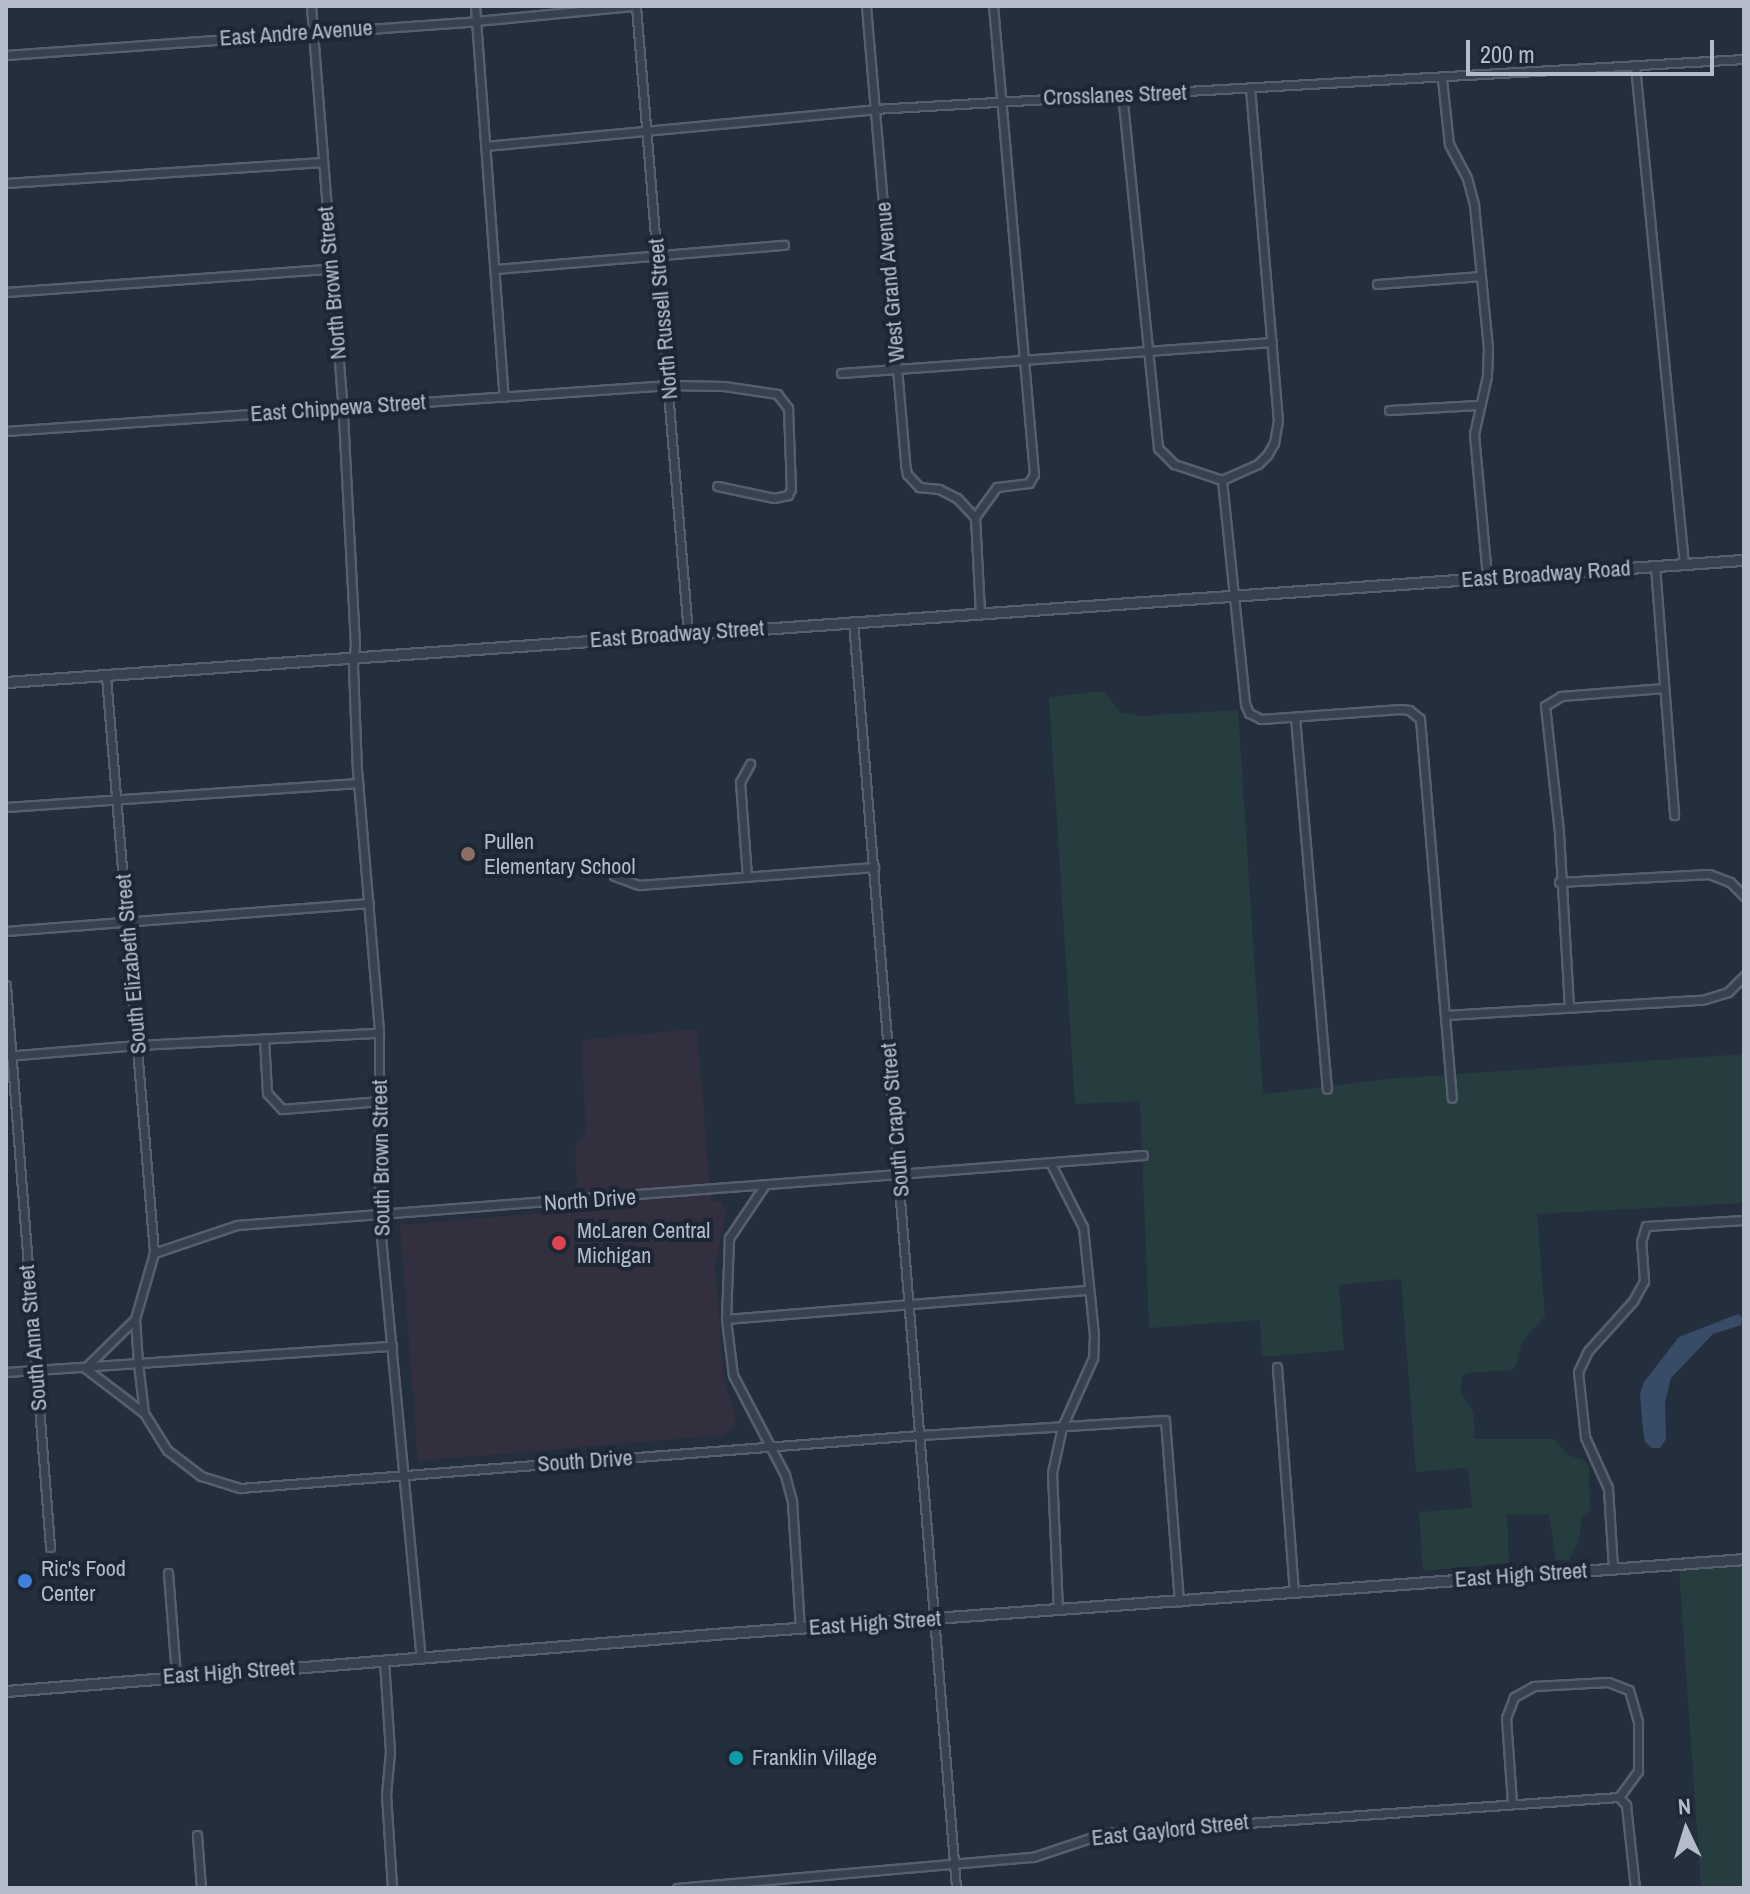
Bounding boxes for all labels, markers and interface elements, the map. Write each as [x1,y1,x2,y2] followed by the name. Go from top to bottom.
[218,14,374,52] street label: East Andre Avenue
[1470,24,1718,74] scale bar
[1480,38,1535,70] text: 200 m
[1043,79,1187,111] street label: Crosslanes Street
[870,200,910,364] street label: West Grand Avenue
[312,205,352,361] street label: North Brown Street
[643,237,683,401] street label: North Russell Street
[250,389,426,427] street label: East Chippewa Street
[1461,555,1631,593] street label: East Broadway Road
[589,615,765,653] street label: East Broadway Street
[484,828,635,880] place label: Pullen Elementary School
[459,845,477,863] marker: Pullen Elementary School
[110,873,152,1055] street label: South Elizabeth Street
[875,1042,915,1198] street label: South Crapo Street
[366,1080,396,1236] street label: South Brown Street
[543,1184,637,1216] street label: North Drive
[577,1217,710,1268] place label: McLaren Central Michigan
[548,1232,570,1254] marker: McLaren Central Michigan
[13,1263,53,1413] street label: South Anna Street
[537,1445,633,1477] street label: South Drive
[41,1555,126,1606] place label: Ric's Food Center
[1454,1557,1588,1593] street label: East High Street
[16,1572,34,1590] marker: Ric's Food Center
[808,1605,942,1641] street label: East High Street
[162,1654,296,1690] street label: East High Street
[752,1745,877,1771] place label: Franklin Village
[727,1749,745,1767] marker: Franklin Village
[1646,1790,1726,1870] north arrow
[1677,1791,1692,1821] text: N
[1090,1809,1250,1851] street label: East Gaylord Street

